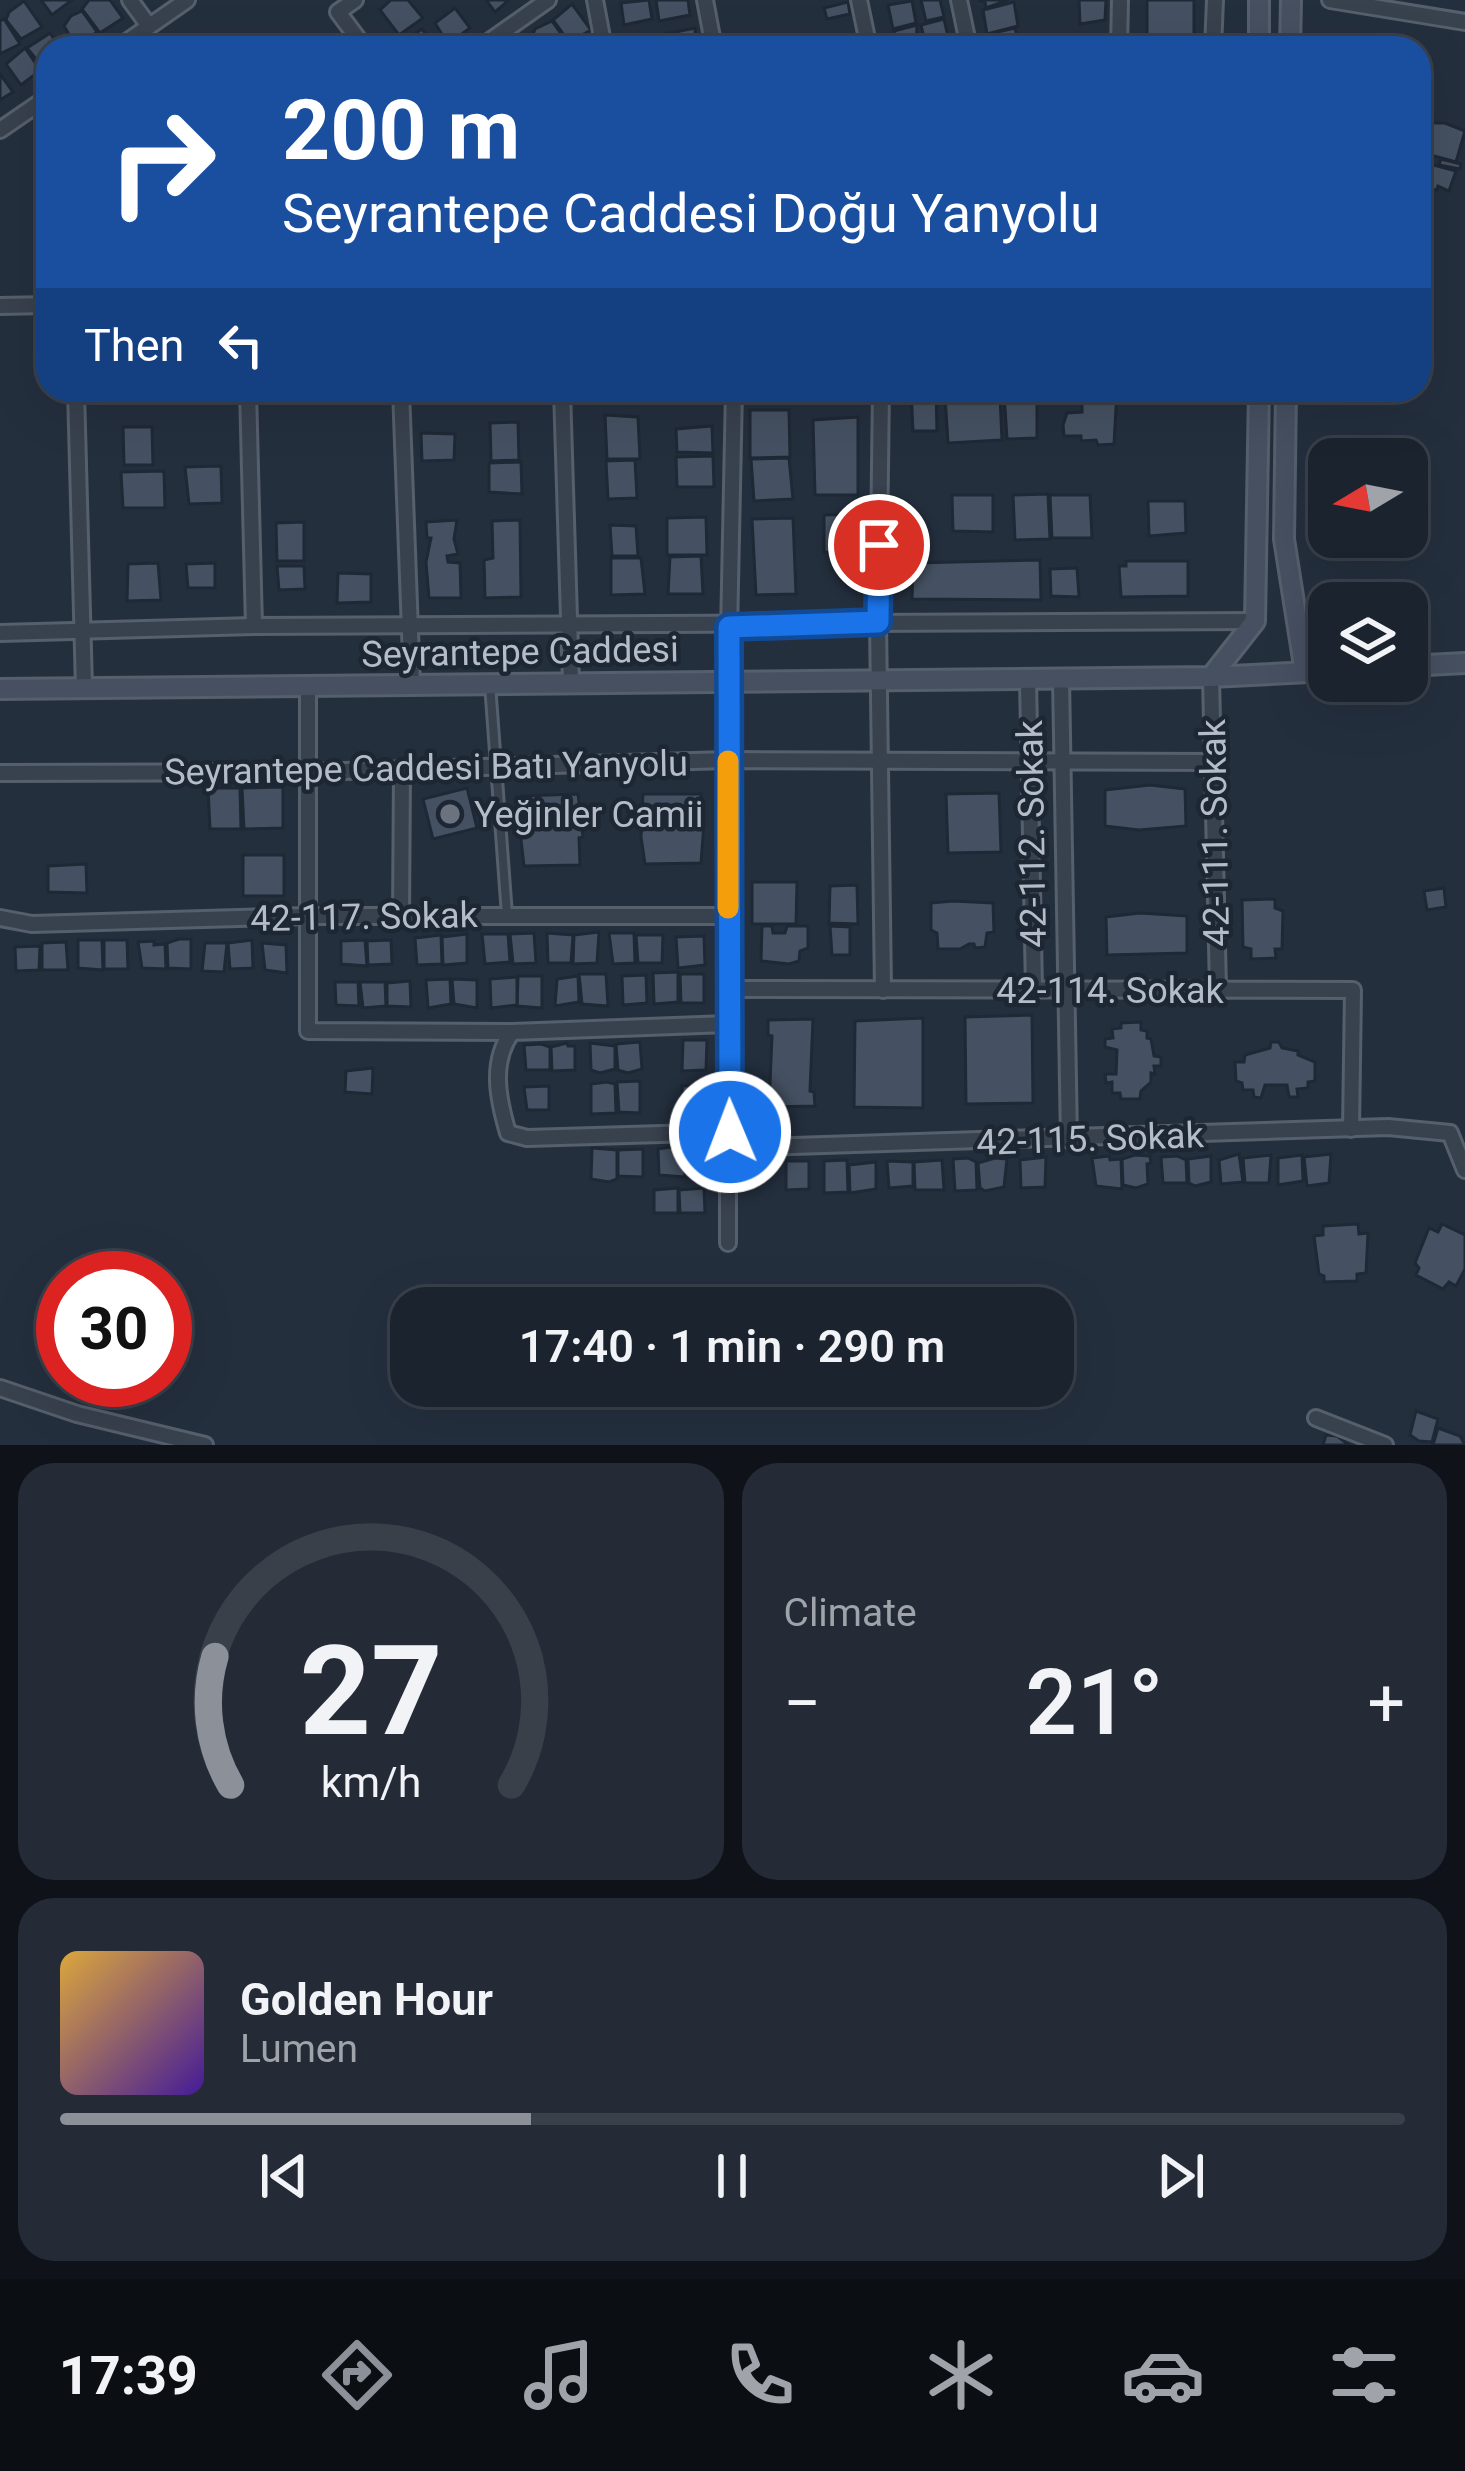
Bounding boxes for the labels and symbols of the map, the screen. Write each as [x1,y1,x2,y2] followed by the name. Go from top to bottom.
[1308,438,1428,558] north arrow
[828,494,930,596] pin
[361,628,679,676] street label: Seyrantepe Caddesi
[1192,718,1238,947] street label: 42-111. Sokak
[1009,719,1055,948] street label: 42-112. Sokak
[164,742,688,794] street label: Seyrantepe Caddesi Batı Yanyolu
[474,794,703,836] place label: Yeğinler Camii
[437,801,463,827] marker: Yeğinler Camii
[250,894,479,940] street label: 42-117. Sokak
[996,970,1225,1012] street label: 42-114. Sokak
[667,1069,793,1195] position arrow
[976,1114,1205,1164] street label: 42-115. Sokak
[36,1251,192,1407] speed limit sign: 30

